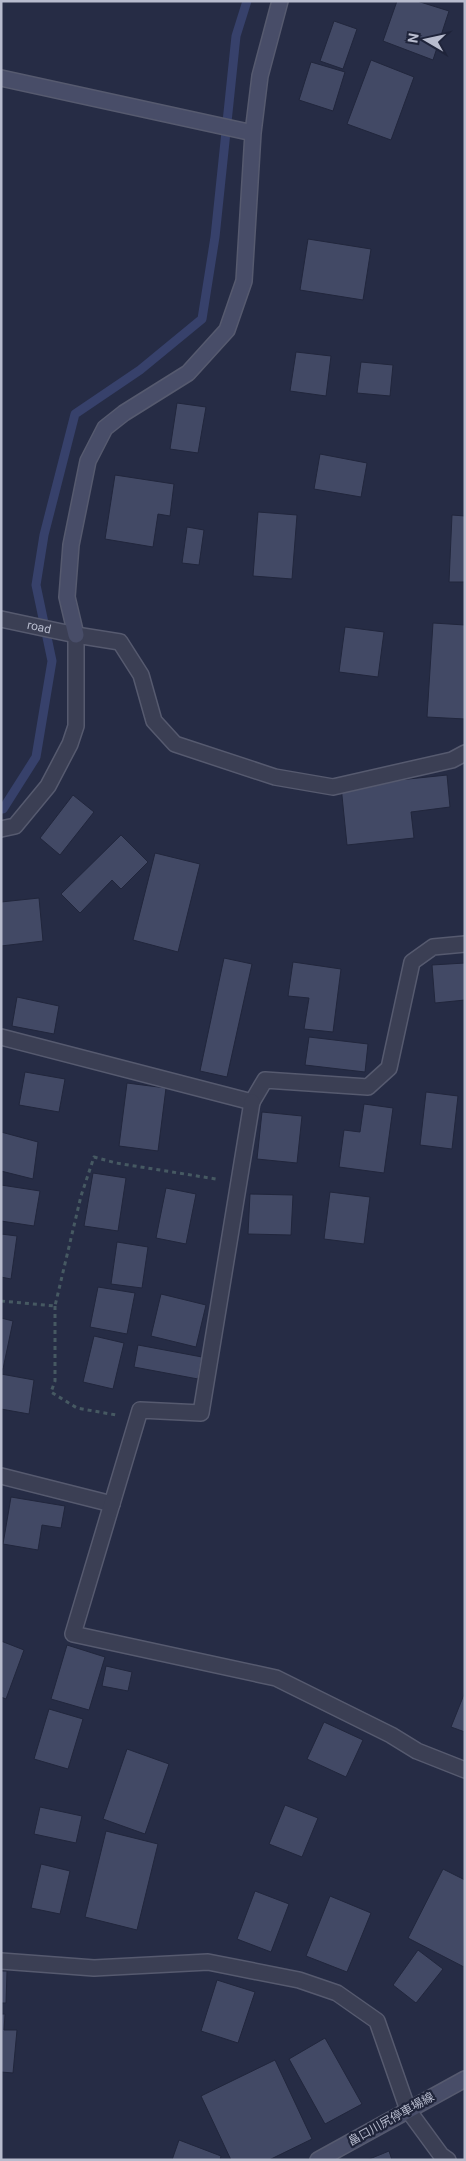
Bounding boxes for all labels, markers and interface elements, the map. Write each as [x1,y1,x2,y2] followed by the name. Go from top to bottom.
[401,15,451,65] north arrow
[404,32,422,44] text: N
[26,618,52,636] street label: road
[346,2090,436,2148] street label: 畠口川尻停車場線

